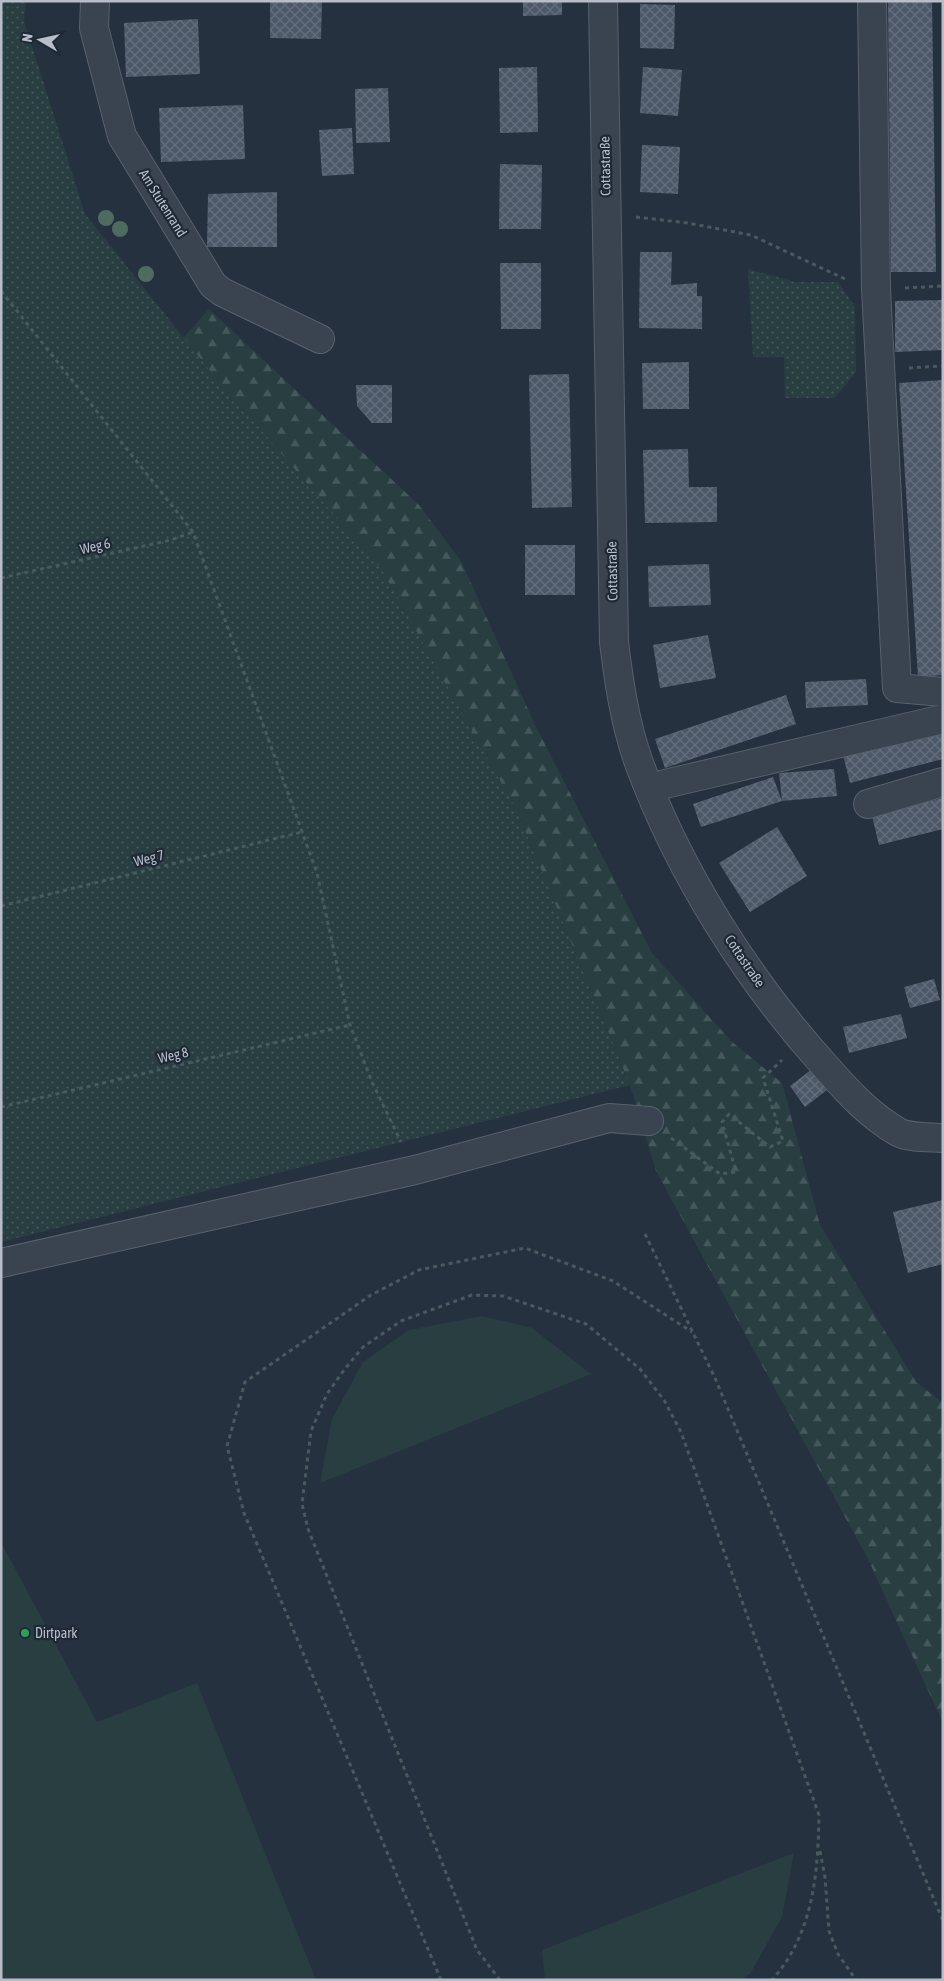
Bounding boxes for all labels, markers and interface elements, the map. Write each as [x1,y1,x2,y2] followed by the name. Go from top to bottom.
[15,15,65,65] north arrow
[19,33,36,43] text: N
[596,136,614,196] street label: Cottastraße
[136,166,190,240] street label: Am Stutenrand
[78,535,112,557] street label: Weg 6
[603,541,621,601] street label: Cottastraße
[132,847,166,869] street label: Weg 7
[722,932,768,990] street label: Cottastraße
[156,1044,190,1066] street label: Weg 8
[35,1625,78,1641] place label: Dirtpark
[19,1627,31,1639] marker: Dirtpark

